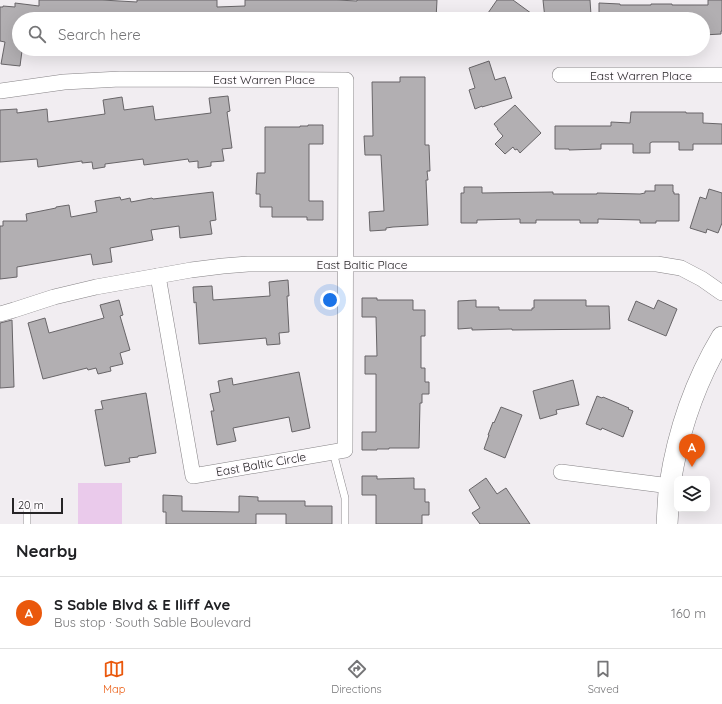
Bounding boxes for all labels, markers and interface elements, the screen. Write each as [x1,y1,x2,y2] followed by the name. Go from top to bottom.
[12,12,710,56] search box
[26,23,48,45] icon: search
[58,25,141,44] text: Search here
[590,68,692,83] street label: East Warren Place
[213,72,315,87] street label: East Warren Place
[316,257,408,272] street label: East Baltic Place
[320,290,340,310] your location
[679,434,705,467] pin: A
[215,449,308,479] street label: East Baltic Circle
[674,476,710,512] map controls
[674,476,710,512] button: layers
[12,496,63,515] scale bar
[18,498,44,512] text: 20 m
[16,540,77,561] text: Nearby
[54,595,230,614] text: S Sable Blvd & E Iliff Ave
[25,605,33,621] text: A
[671,605,706,621] text: 160 m
[54,614,251,630] text: Bus stop · South Sable Boulevard
[103,658,125,696] tab: Map
[331,658,382,696] tab: Directions
[588,658,619,696] tab: Saved

